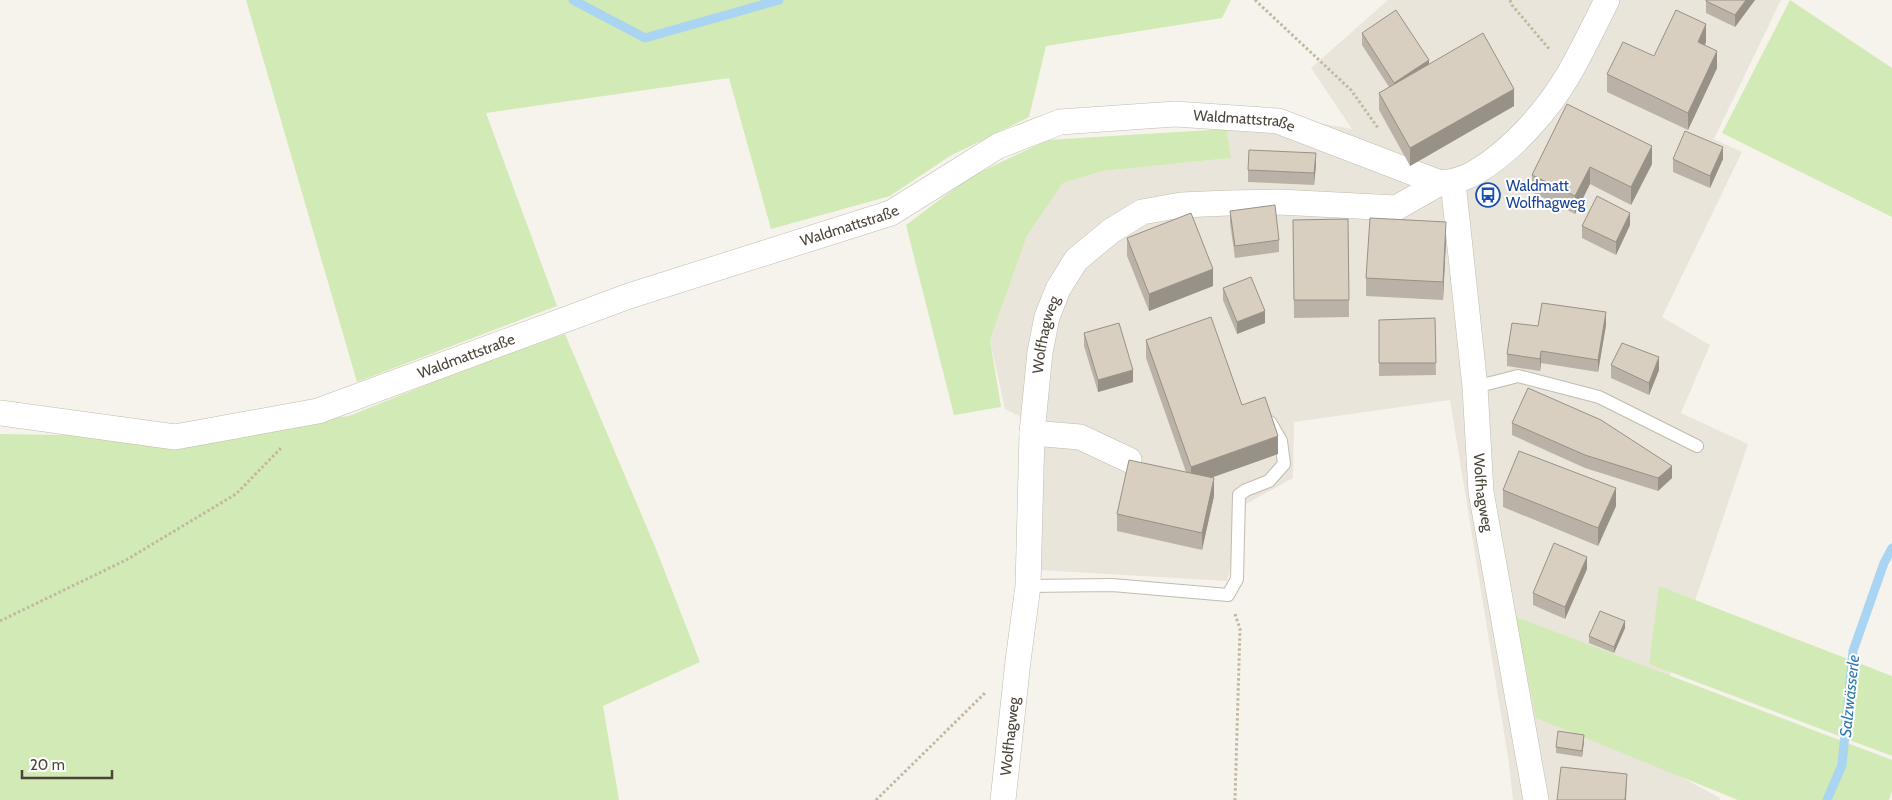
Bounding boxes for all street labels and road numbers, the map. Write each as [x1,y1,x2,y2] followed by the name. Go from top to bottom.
[1193,106,1298,136] street label: Waldmattstraße
[798,201,903,250] street label: Waldmattstraße
[1029,293,1064,374] street label: Wolfhagweg
[415,330,518,382] street label: Waldmattstraße
[1470,453,1497,534] street label: Wolfhagweg
[997,696,1023,777] street label: Wolfhagweg

